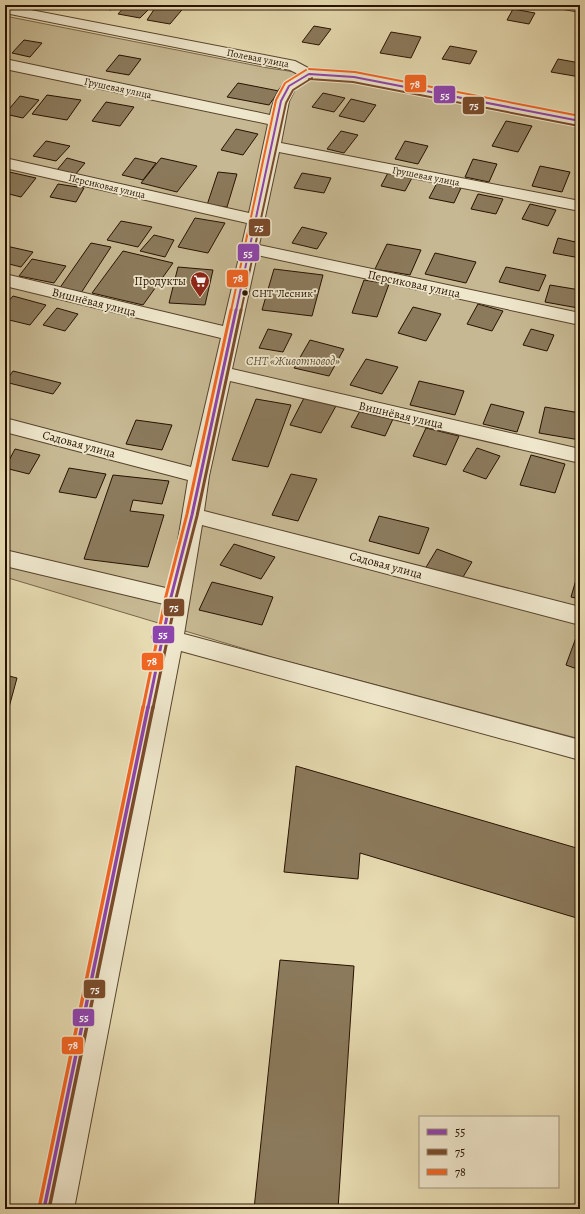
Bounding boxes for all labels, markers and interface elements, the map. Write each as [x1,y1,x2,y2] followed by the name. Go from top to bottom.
[226,46,291,70] street label: Полевая улица
[404,74,427,93] line badge: 78
[83,75,153,103] street label: Грушевая улица
[410,77,420,92] text: 78
[433,85,456,104] line badge: 55
[440,88,450,103] text: 55
[462,96,485,115] line badge: 75
[469,98,479,113] text: 75
[391,163,461,190] street label: Грушевая улица
[67,171,147,202] street label: Персиковая улица
[248,218,271,237] line badge: 75
[254,220,264,235] text: 75
[237,243,260,262] line badge: 55
[243,246,253,261] text: 55
[366,266,462,302] street label: Персиковая улица
[226,269,249,288] line badge: 78
[189,270,211,298] supermarket icon: Продукты
[233,271,243,286] text: 78
[134,273,186,289] place label: Продукты
[50,284,138,320] street label: Вишнёвая улица
[252,286,317,301] place label: СНТ "Лесник"
[240,288,250,298] marker: СНТ "Лесник"
[246,353,340,369] park label: СНТ «Животновод»
[357,397,445,433] street label: Вишнёвая улица
[41,427,118,462] street label: Садовая улица
[348,548,425,583] street label: Садовая улица
[163,598,185,617] line badge: 75
[169,600,179,615] text: 75
[152,625,175,644] line badge: 55
[158,627,168,642] text: 55
[141,652,164,671] line badge: 78
[147,654,157,669] text: 78
[83,979,106,999] line badge: 75
[90,982,100,997] text: 75
[72,1008,95,1027] line badge: 55
[79,1010,89,1025] text: 55
[61,1036,84,1055] line badge: 78
[68,1038,78,1053] text: 78
[419,1116,559,1188] legend
[455,1124,465,1140] text: 55
[455,1144,465,1160] text: 75
[455,1164,466,1180] text: 78

